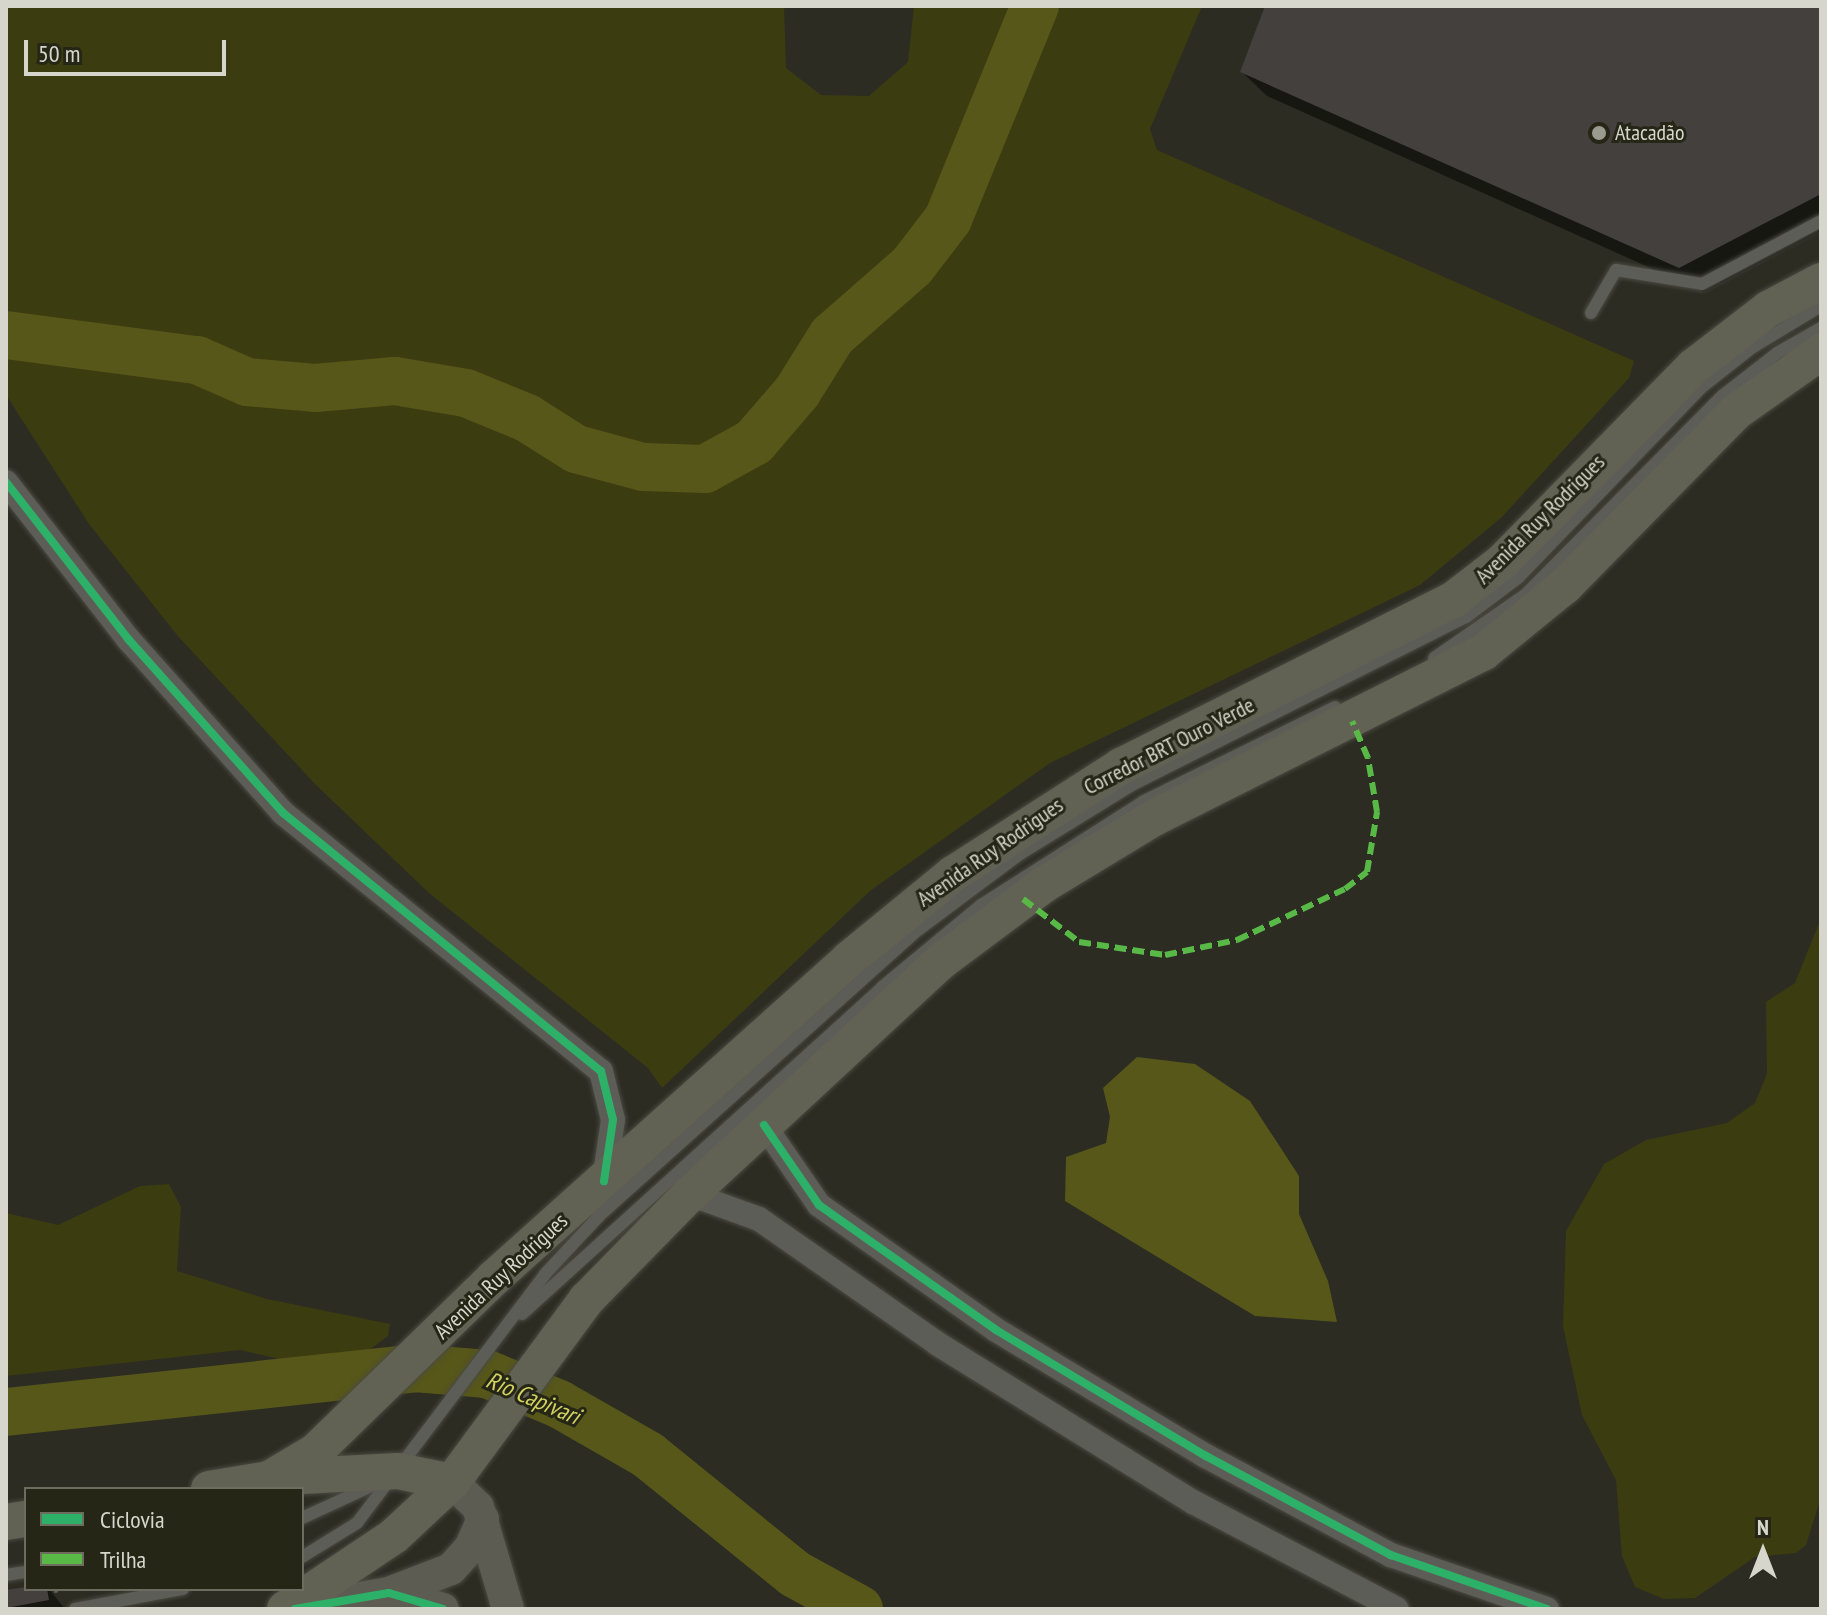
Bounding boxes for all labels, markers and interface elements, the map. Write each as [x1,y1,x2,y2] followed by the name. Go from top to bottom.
[28,24,230,74] scale bar
[38,38,80,69] text: 50 m
[1615,120,1684,146] place label: Atacadão
[1590,124,1608,142] marker: Atacadão
[1470,449,1610,589] street label: Avenida Ruy Rodrigues
[1079,691,1259,801] street label: Corredor BRT Ouro Verde
[912,792,1068,912] street label: Avenida Ruy Rodrigues
[429,1207,573,1345] street label: Avenida Ruy Rodrigues
[482,1365,584,1431] water label: Rio Capivari
[24,1487,304,1591] legend
[100,1504,165,1535] text: Ciclovia
[1723,1511,1803,1591] north arrow
[1757,1513,1769,1541] text: N
[100,1544,146,1575] text: Trilha

